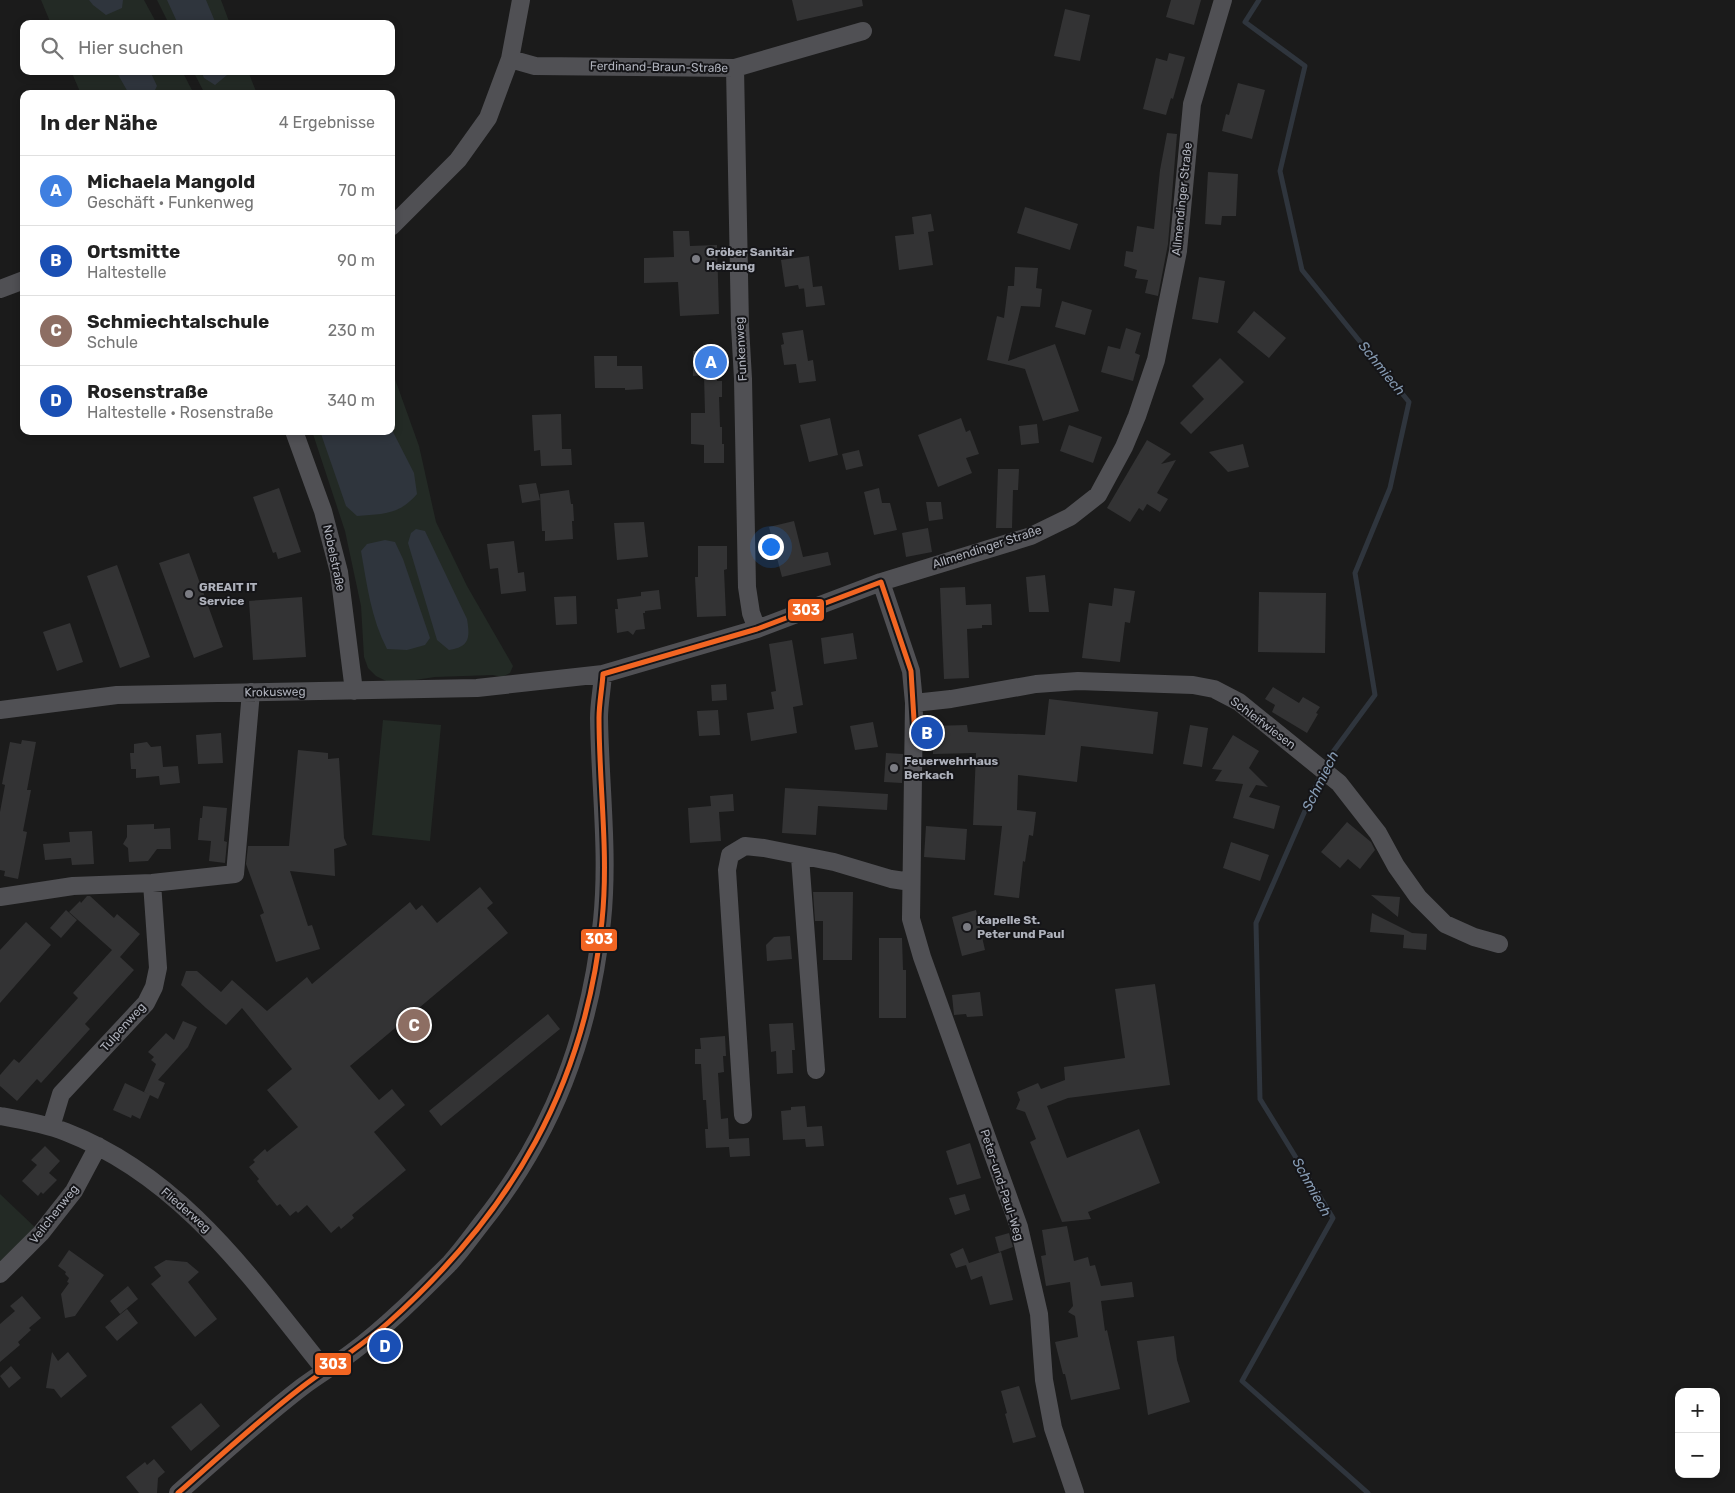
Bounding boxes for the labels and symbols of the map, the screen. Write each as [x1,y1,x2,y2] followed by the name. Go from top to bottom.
[590,59,729,75] street label: Ferdinand-Braun-Straße
[1169,141,1195,256] street label: Allmendinger Straße
[706,245,795,273] place label: Gröber Sanitär Heizung
[690,253,702,265] marker: Gröber Sanitär Heizung
[732,316,750,382] street label: Funkenweg
[1355,338,1409,399] water label: Schmiech
[695,343,727,381] pin: A
[320,523,348,593] street label: Nobelstraße
[931,523,1044,571] street label: Allmendinger Straße
[758,534,784,560] your location
[199,580,258,608] place label: GREAIT IT Service
[183,588,195,600] marker: GREAIT IT Service
[787,598,825,622] line badge: 303
[792,602,820,619] text: 303
[244,684,306,700] street label: Krokusweg
[1228,694,1298,752] street label: Schleifwiesen
[911,714,943,752] pin: B
[1299,748,1342,814] water label: Schmiech
[904,754,999,782] place label: Feuerwehrhaus Berkach
[888,762,900,774] marker: Feuerwehrhaus Berkach
[977,913,1064,941] place label: Kapelle St. Peter und Paul
[961,921,973,933] marker: Kapelle St. Peter und Paul
[580,928,618,952] line badge: 303
[585,931,613,948] text: 303
[98,1000,148,1054] street label: Tulpenweg
[398,1006,430,1044] pin: C
[977,1128,1027,1242] street label: Peter-und-Paul-Weg
[1288,1155,1335,1220] water label: Schmiech
[27,1182,81,1246] street label: Veilchenweg
[158,1185,214,1235] street label: Fliederweg
[369,1327,401,1365] pin: D
[314,1352,352,1376] line badge: 303
[319,1356,347,1373] text: 303

